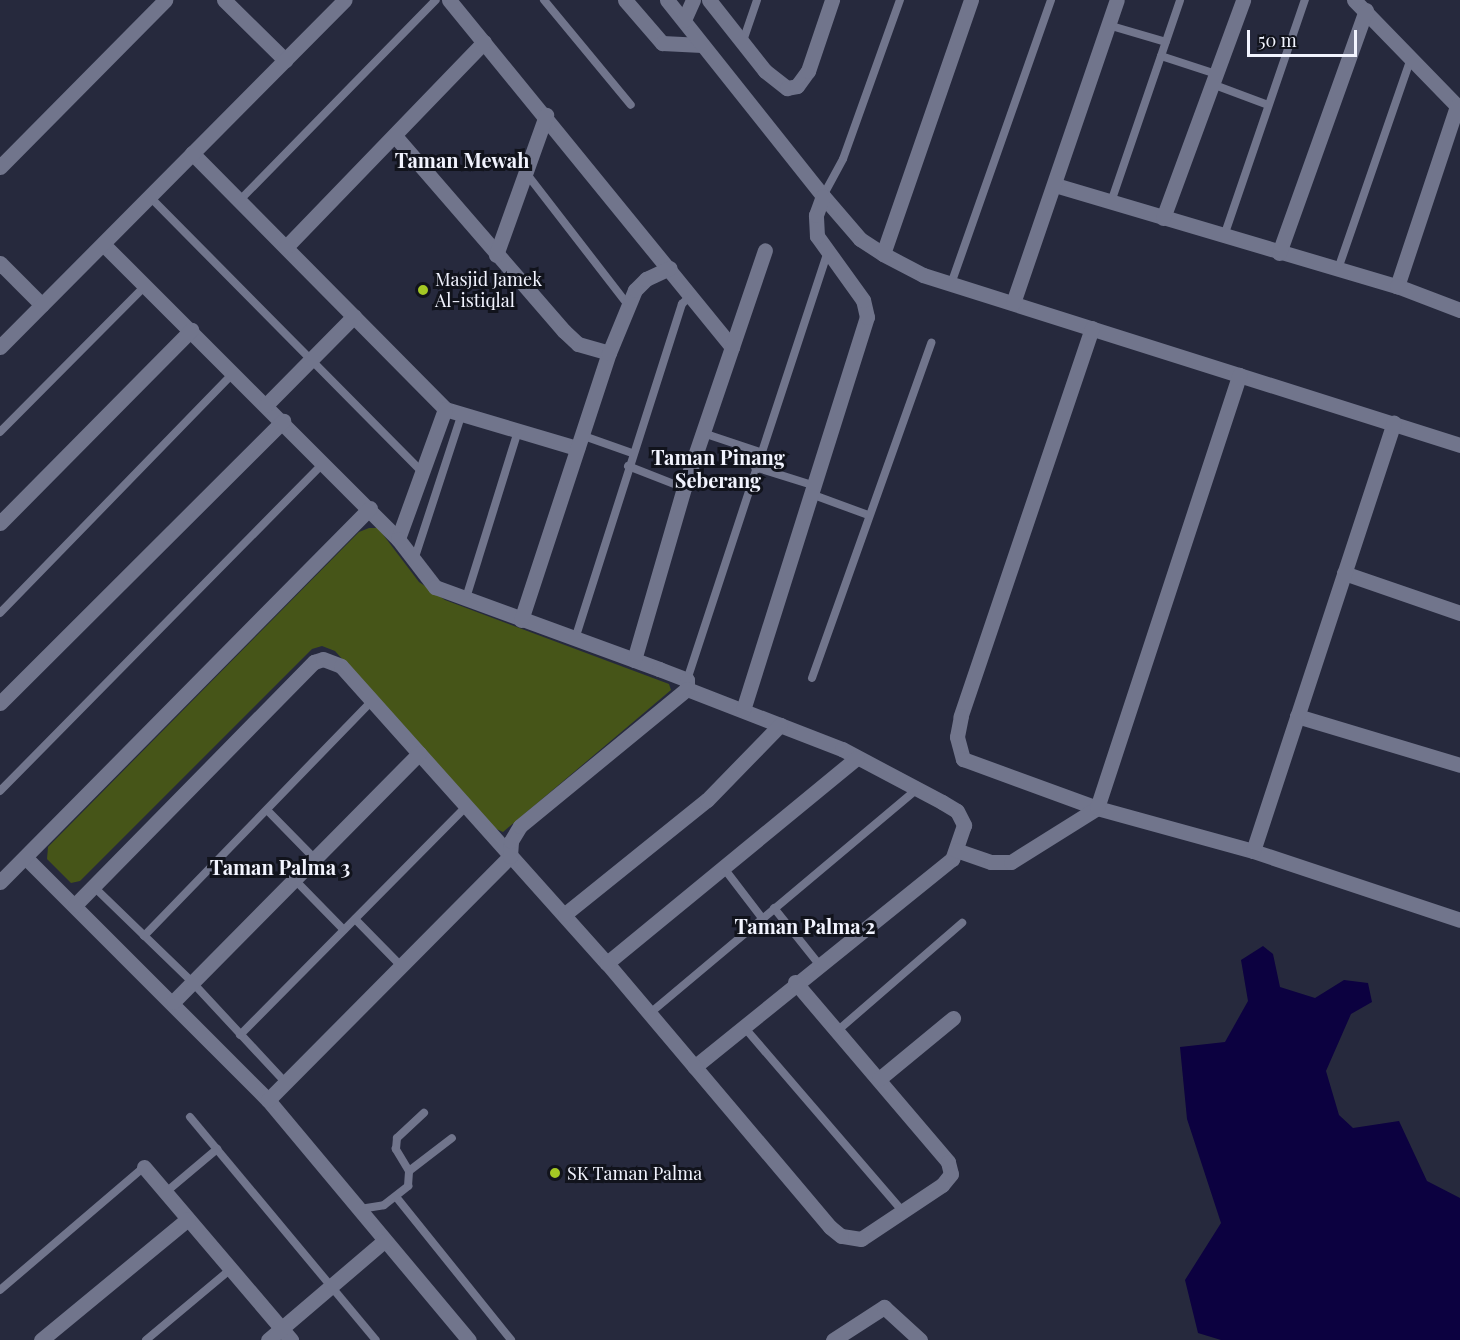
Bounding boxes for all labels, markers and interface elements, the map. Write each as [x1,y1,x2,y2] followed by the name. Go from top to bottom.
[1250,18,1360,56] scale bar
[1258,28,1297,52] text: 50 m
[395,147,529,171] district label: Taman Mewah
[435,269,542,312] place label: Masjid Jamek Al-istiqlal
[416,283,430,297] marker: Masjid Jamek Al-istiqlal
[651,445,785,492] district label: Taman Pinang Seberang
[210,854,350,878] district label: Taman Palma 3
[734,913,876,937] district label: Taman Palma 2
[567,1162,703,1184] place label: SK Taman Palma
[548,1166,562,1180] marker: SK Taman Palma

